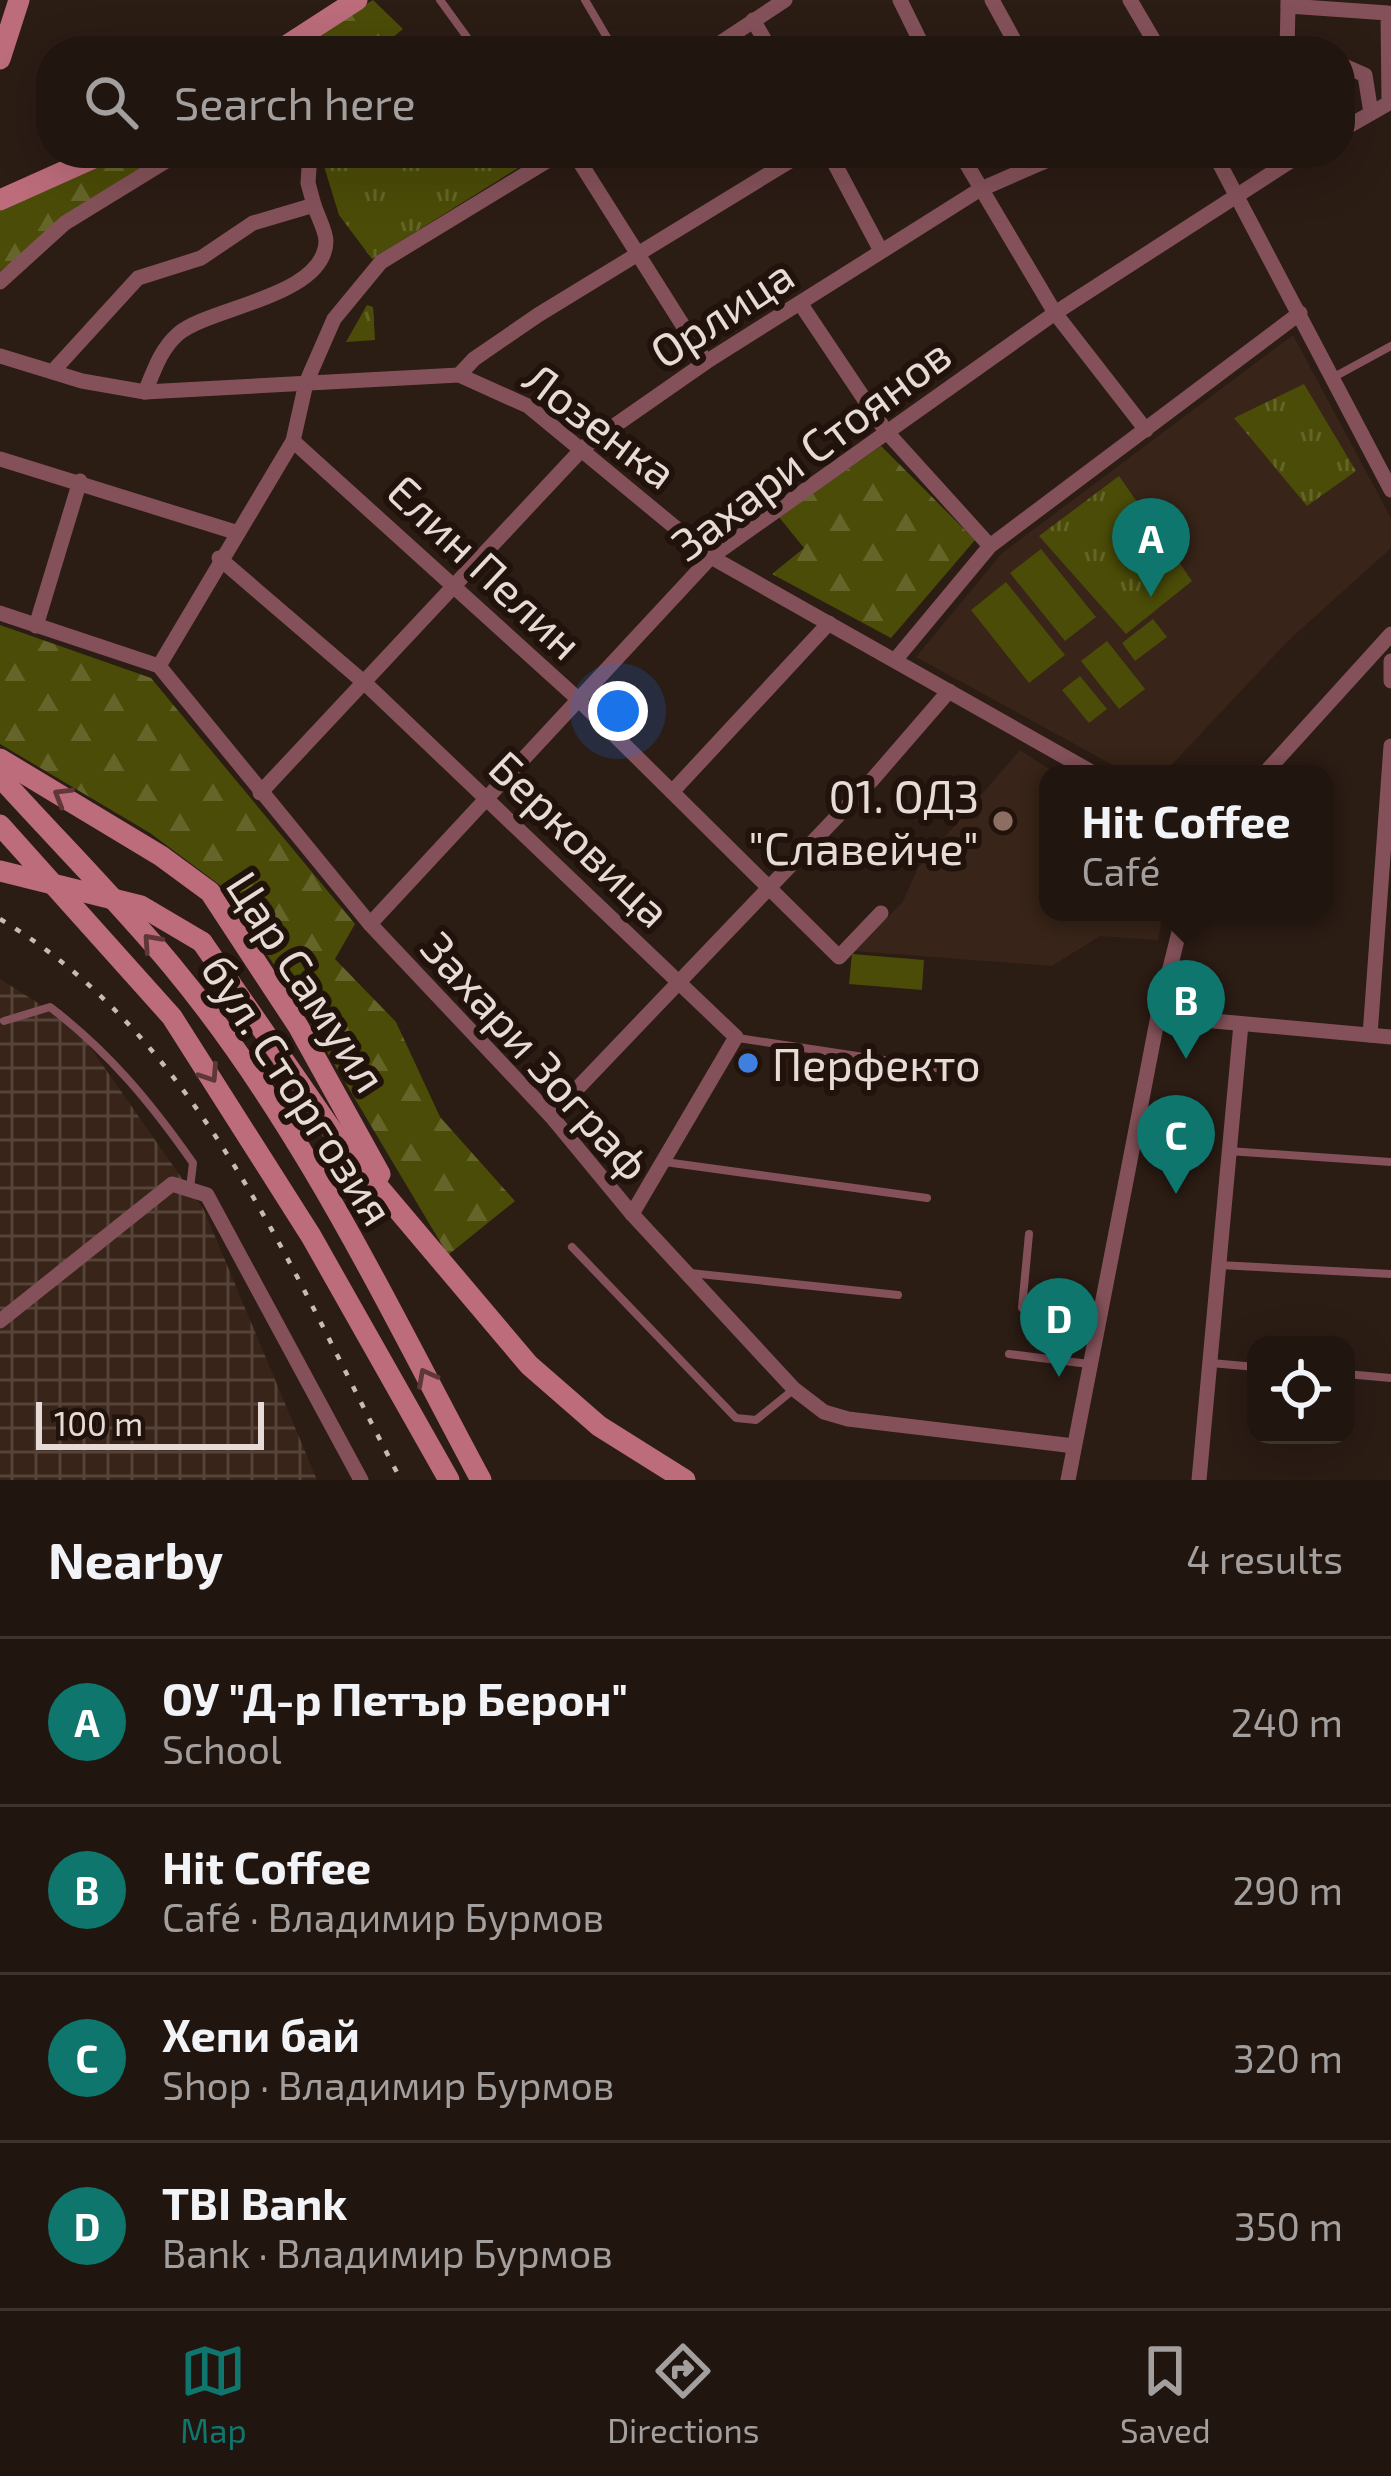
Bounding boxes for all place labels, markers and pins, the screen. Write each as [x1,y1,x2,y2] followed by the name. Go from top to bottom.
[1112,498,1190,597] pin: A
[748,768,979,874] place label: 01. ОДЗ "Славейче"
[990,808,1016,834] marker: 01. ОДЗ "Славейче"
[1147,960,1225,1059] pin: B
[772,1036,981,1090] place label: Перфекто
[735,1050,761,1076] marker: Перфекто
[1137,1095,1215,1194] pin: C
[1020,1278,1098,1377] pin: D

